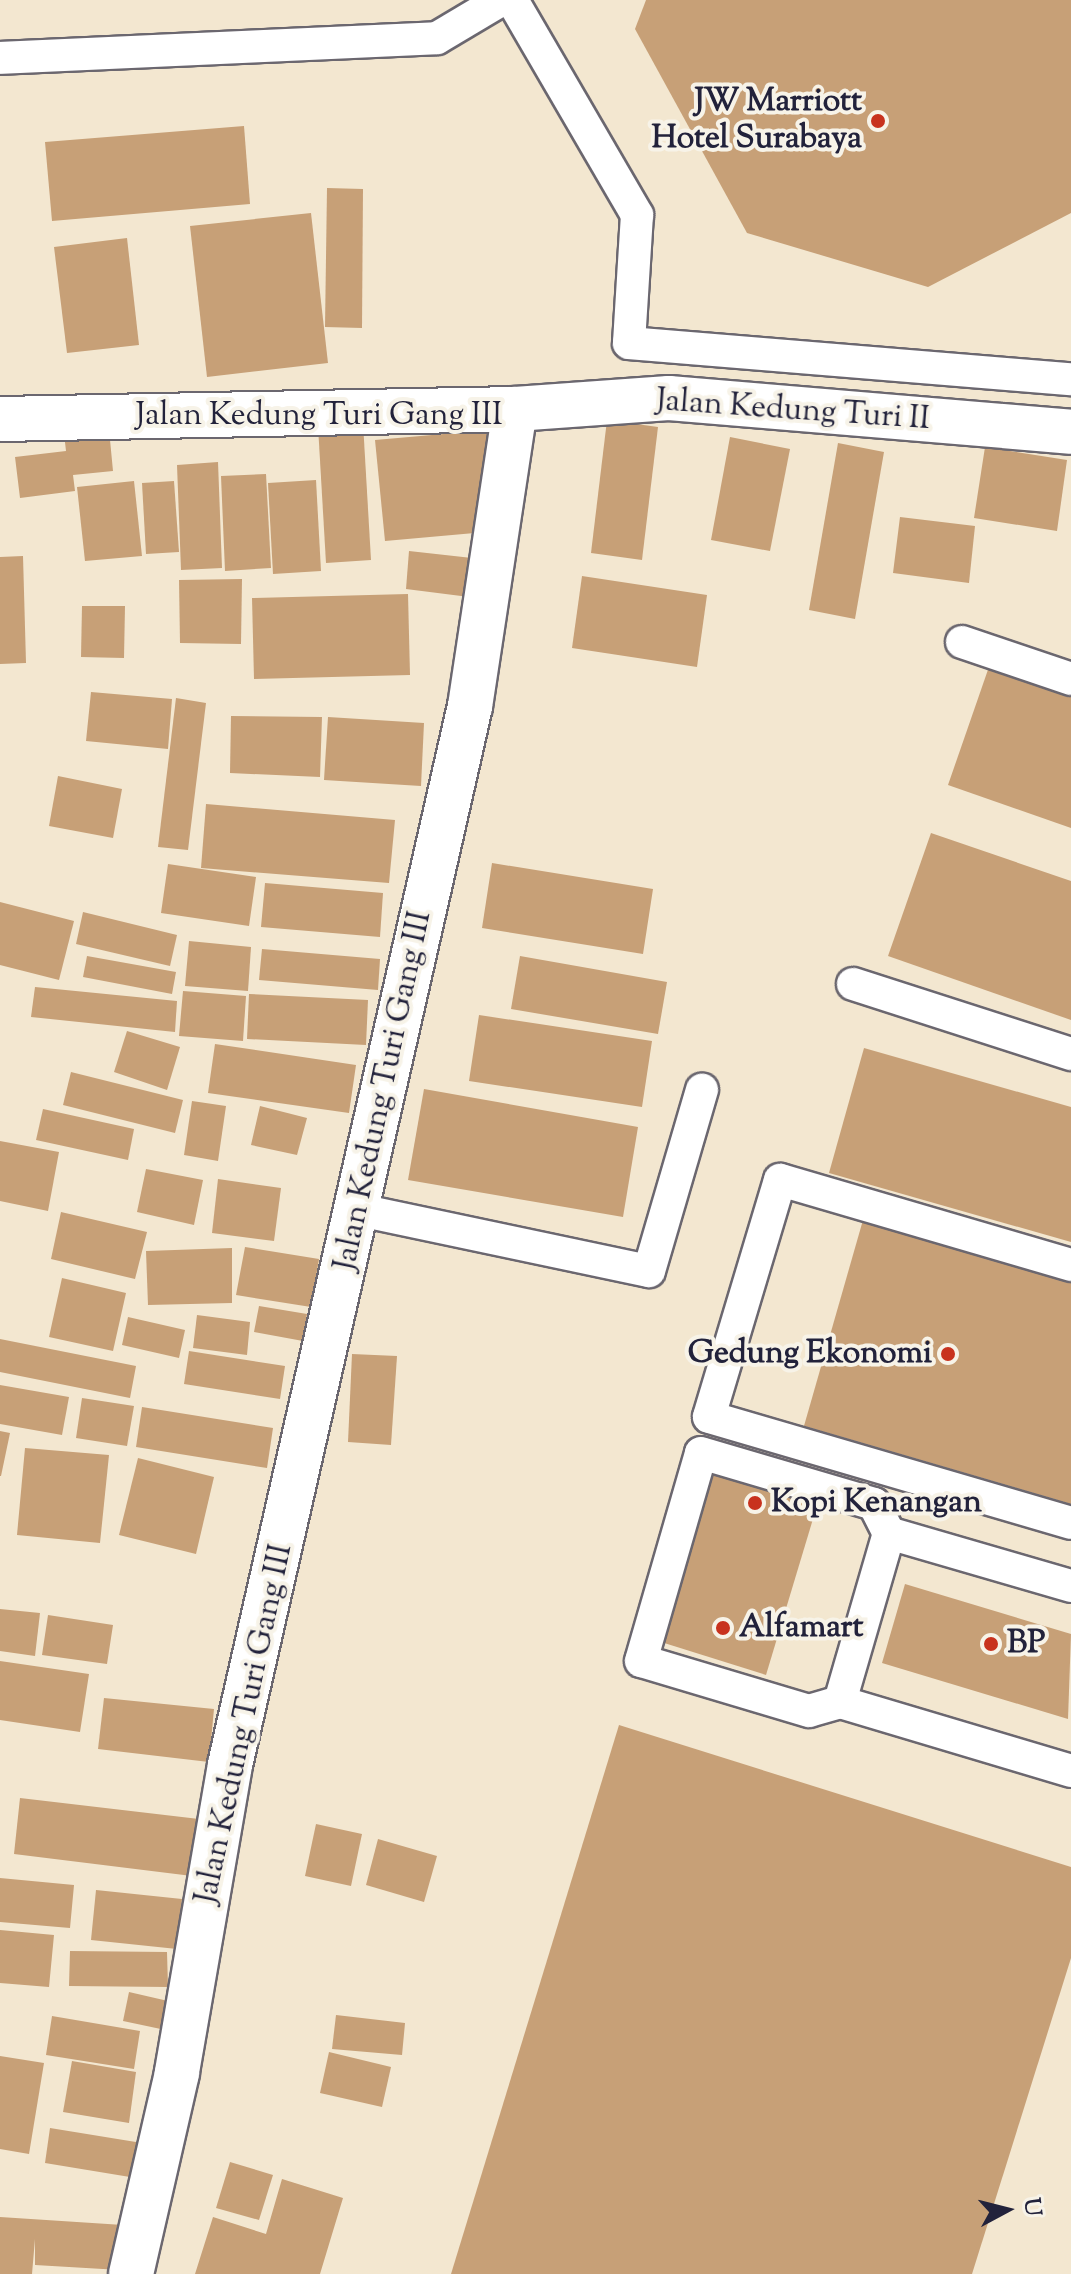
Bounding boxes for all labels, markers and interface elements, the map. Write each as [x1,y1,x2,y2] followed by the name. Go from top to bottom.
[651,84,862,159] place label: JW Marriott Hotel Surabaya
[869,112,887,130] marker: JW Marriott Hotel Surabaya
[655,382,931,440] street label: Jalan Kedung Turi II
[136,397,502,435] street label: Jalan Kedung Turi Gang III
[327,908,441,1274] street label: Jalan Kedung Turi Gang III
[688,1335,932,1373] place label: Gedung Ekonomi
[939,1345,957,1363] marker: Gedung Ekonomi
[771,1484,982,1522] place label: Kopi Kenangan
[746,1494,764,1512] marker: Kopi Kenangan
[188,1541,302,1907] street label: Jalan Kedung Turi Gang III
[739,1609,863,1647] place label: Alfamart
[714,1619,732,1637] marker: Alfamart
[1007,1625,1045,1663] place label: BP
[982,1635,1000,1653] marker: BP
[967,2170,1047,2250] north arrow
[1014,2196,1048,2218] text: U

